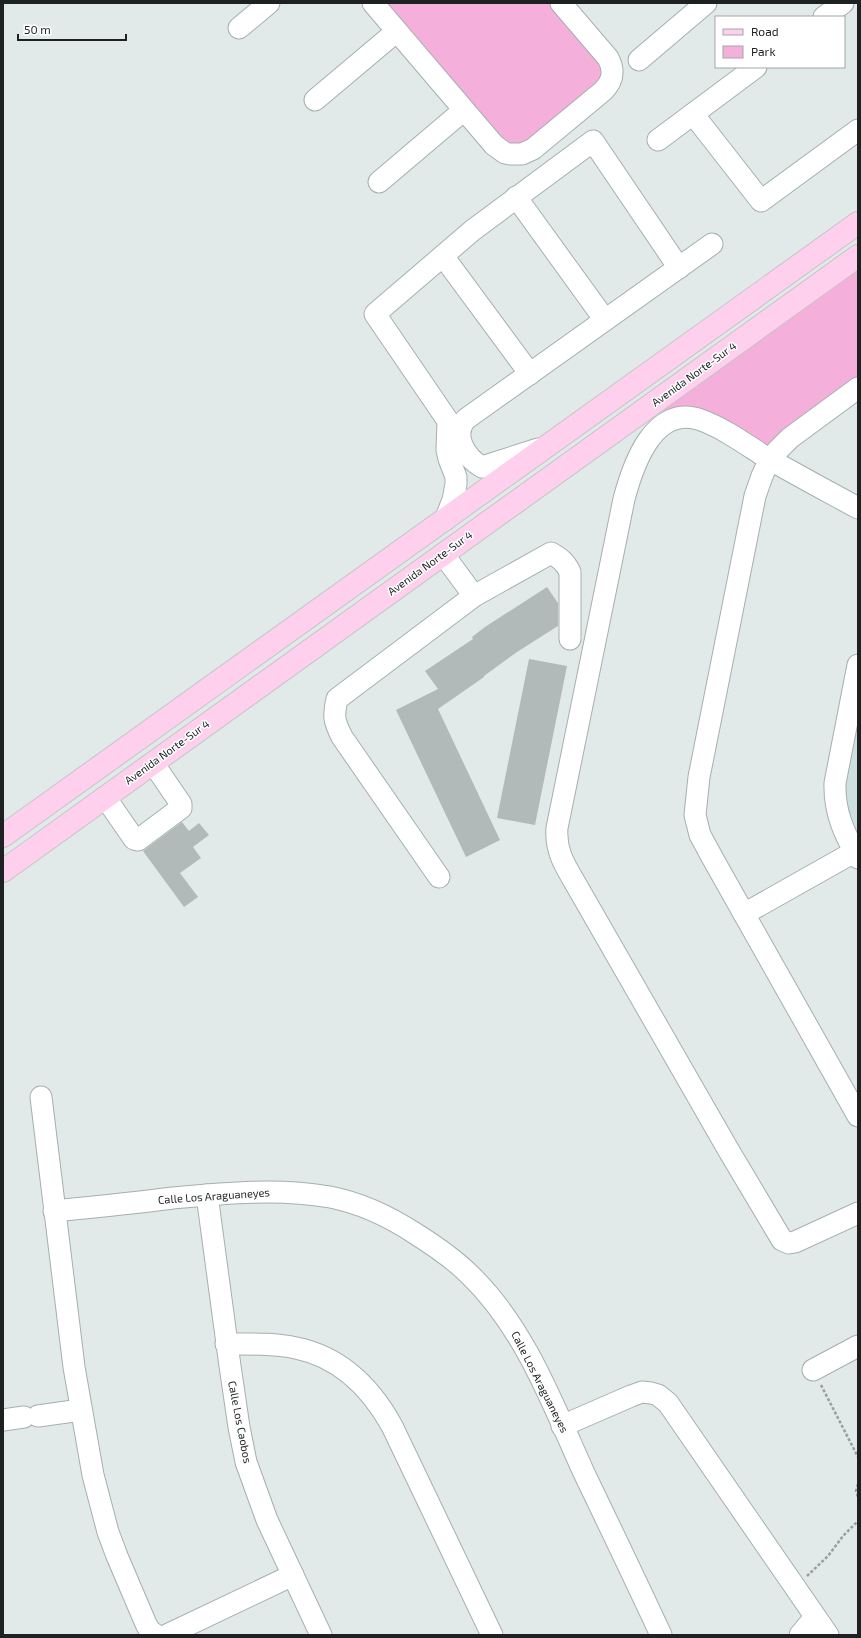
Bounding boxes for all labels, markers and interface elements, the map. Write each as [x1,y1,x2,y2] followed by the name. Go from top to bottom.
[18,16,126,42] scale bar
[715,16,845,68] legend
[24,22,51,36] text: 50 m
[751,24,779,38] text: Road
[751,44,776,58] text: Park
[649,338,739,409] street label: Avenida Norte-Sur 4
[385,527,475,598] street label: Avenida Norte-Sur 4
[122,716,212,787] street label: Avenida Norte-Sur 4
[158,1185,271,1206] street label: Calle Los Araguaneyes
[509,1329,572,1435] street label: Calle Los Araguaneyes
[226,1380,255,1465] street label: Calle Los Caobos

